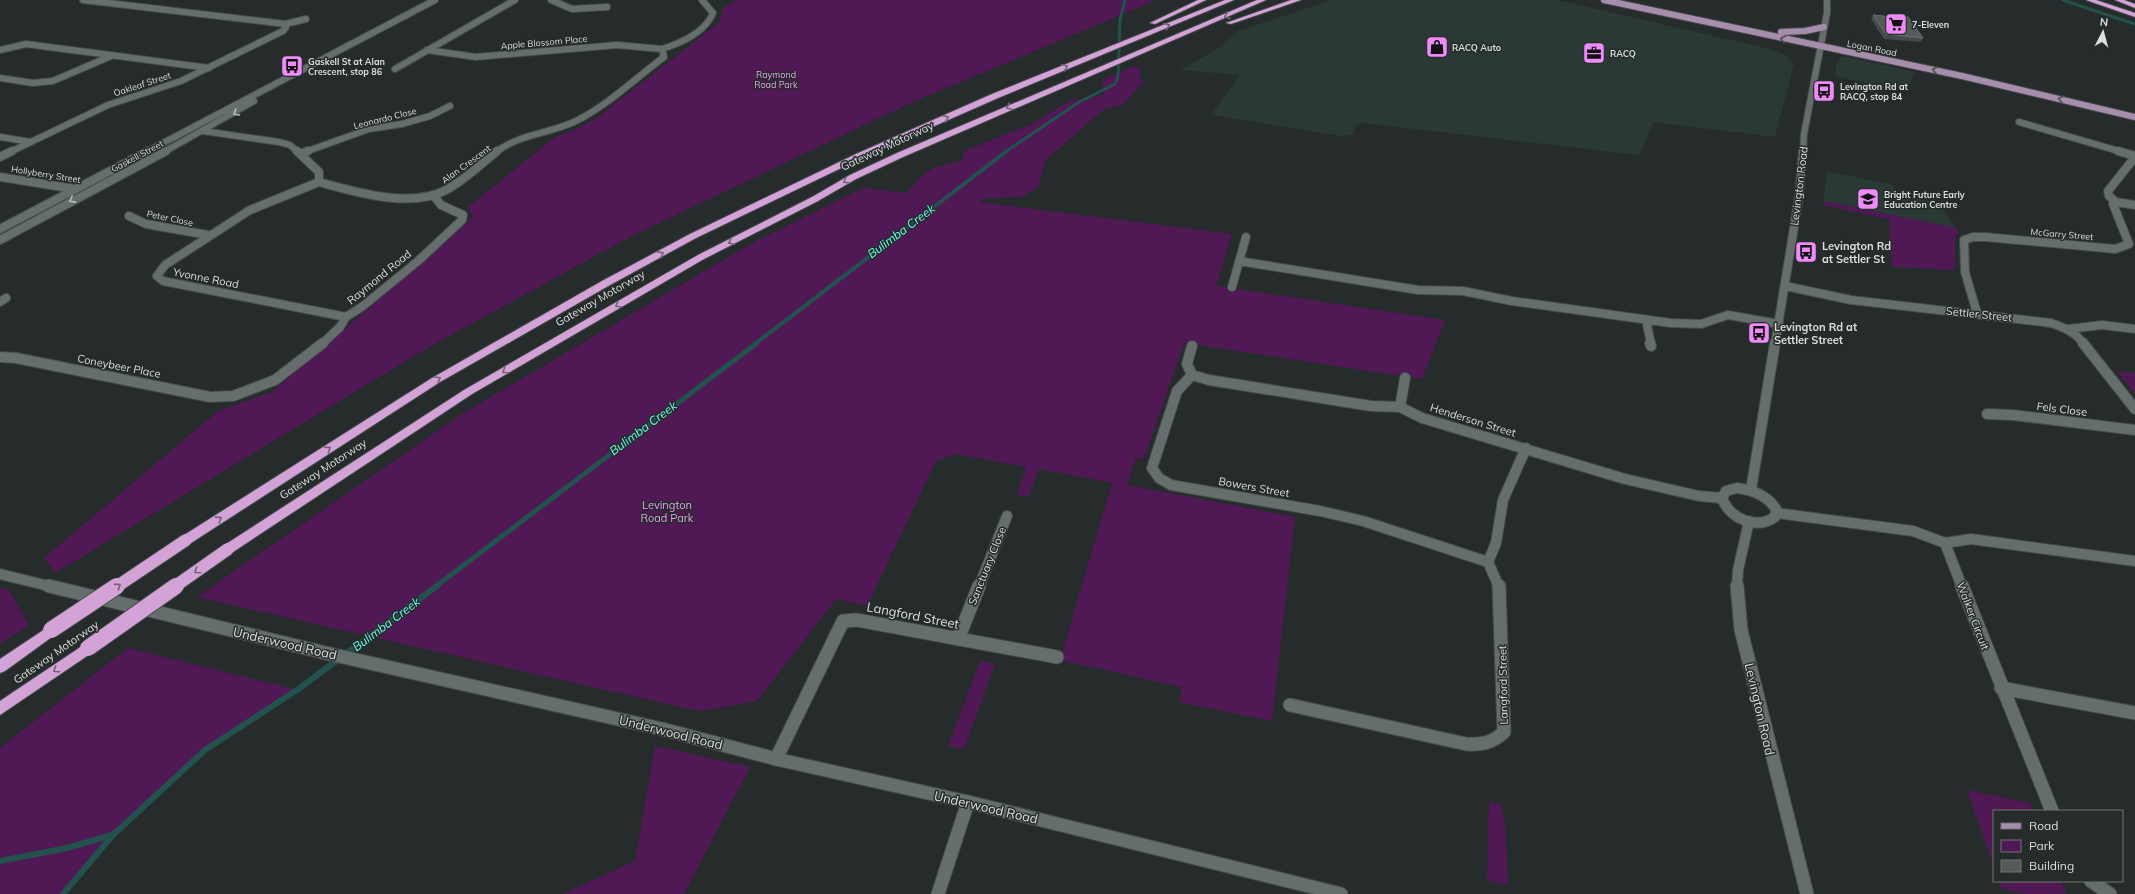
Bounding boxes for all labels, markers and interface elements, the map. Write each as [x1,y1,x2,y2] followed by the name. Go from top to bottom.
[1224,11,1232,19] one-way arrow
[1883,11,1909,37] supermarket icon: 7-Eleven
[2083,12,2123,52] north arrow
[2099,15,2109,29] text: N
[1912,19,1949,30] place label: 7-Eleven
[1164,22,1171,30] one-way arrow
[500,33,588,51] street label: Apple Blossom Place
[1424,34,1450,60] shop icon: RACQ Auto
[1779,35,1786,44] one-way arrow
[1846,38,1898,58] street label: Logan Road
[1581,40,1607,66] office icon: RACQ
[1452,42,1501,53] place label: RACQ Auto
[1610,48,1636,59] place label: RACQ
[279,53,305,79] bus stop icon: Gaskell St at Alan Crescent, stop 86
[308,56,385,77] place label: Gaskell St at Alan Crescent, stop 86
[1062,63,1069,71] one-way arrow
[1932,66,1938,74] one-way arrow
[754,69,798,90] park label: Raymond Road Park
[112,70,172,98] street label: Oakleaf Street
[1811,78,1837,104] bus stop icon: Levington Rd at RACQ, stop 84
[1840,81,1909,102] place label: Levington Rd at RACQ, stop 84
[2058,95,2065,103] one-way arrow
[1006,102,1014,110] one-way arrow
[352,105,418,131] street label: Leonardo Close
[233,108,240,115] one-way arrow
[942,114,949,122] one-way arrow
[838,118,936,174] street label: Gateway Motorway
[109,138,165,174] street label: Gaskell Street
[439,142,493,186] street label: Alan Crescent
[1787,146,1811,226] street label: Levington Road
[10,163,82,186] street label: Hollyberry Street
[843,177,850,184] one-way arrow
[1855,186,1881,212] school or university icon: Bright Future Early Education Centre
[1884,189,1965,210] place label: Bright Future Early Education Centre
[69,196,76,203] one-way arrow
[864,200,938,261] water label: Bulimba Creek
[146,208,194,228] street label: Peter Close
[2030,226,2094,243] street label: McGarry Street
[728,237,735,245] one-way arrow
[1793,239,1819,265] bus stop icon: Levington Rd at Settler St
[1822,239,1891,266] place label: Levington Rd at Settler St
[344,247,414,307] street label: Raymond Road
[657,251,664,258] one-way arrow
[171,265,240,291] street label: Yvonne Road
[553,267,647,329] street label: Gateway Motorway
[614,301,622,308] one-way arrow
[1945,304,2013,324] street label: Settler Street
[1746,320,1772,346] bus stop icon: Levington Rd at Settler Street
[1774,320,1857,347] place label: Levington Rd at Settler Street
[76,351,162,381] street label: Coneybeer Place
[502,366,509,373] one-way arrow
[434,377,441,384] one-way arrow
[606,397,680,458] water label: Bulimba Creek
[2036,399,2088,419] street label: Fels Close
[1428,400,1518,440] street label: Henderson Street
[277,436,369,502] street label: Gateway Motorway
[324,446,331,454] one-way arrow
[1217,474,1291,500] street label: Bowers Street
[641,498,694,525] park label: Levington Road Park
[215,517,222,524] one-way arrow
[965,525,1009,607] street label: Sanctuary Close
[194,566,201,573] one-way arrow
[1954,580,1992,652] street label: Walker Circuit
[114,583,121,591] one-way arrow
[349,593,423,654] water label: Bulimba Creek
[865,598,961,632] street label: Langford Street
[11,617,101,687] street label: Gateway Motorway
[231,623,339,663] street label: Underwood Road
[1495,645,1511,725] street label: Langford Street
[1742,661,1778,757] street label: Levington Road
[53,665,60,672] one-way arrow
[618,711,724,753] street label: Underwood Road
[932,787,1040,827] street label: Underwood Road
[1993,810,2123,882] legend
[2029,818,2058,833] text: Road
[2029,838,2055,853] text: Park
[2029,858,2074,873] text: Building

